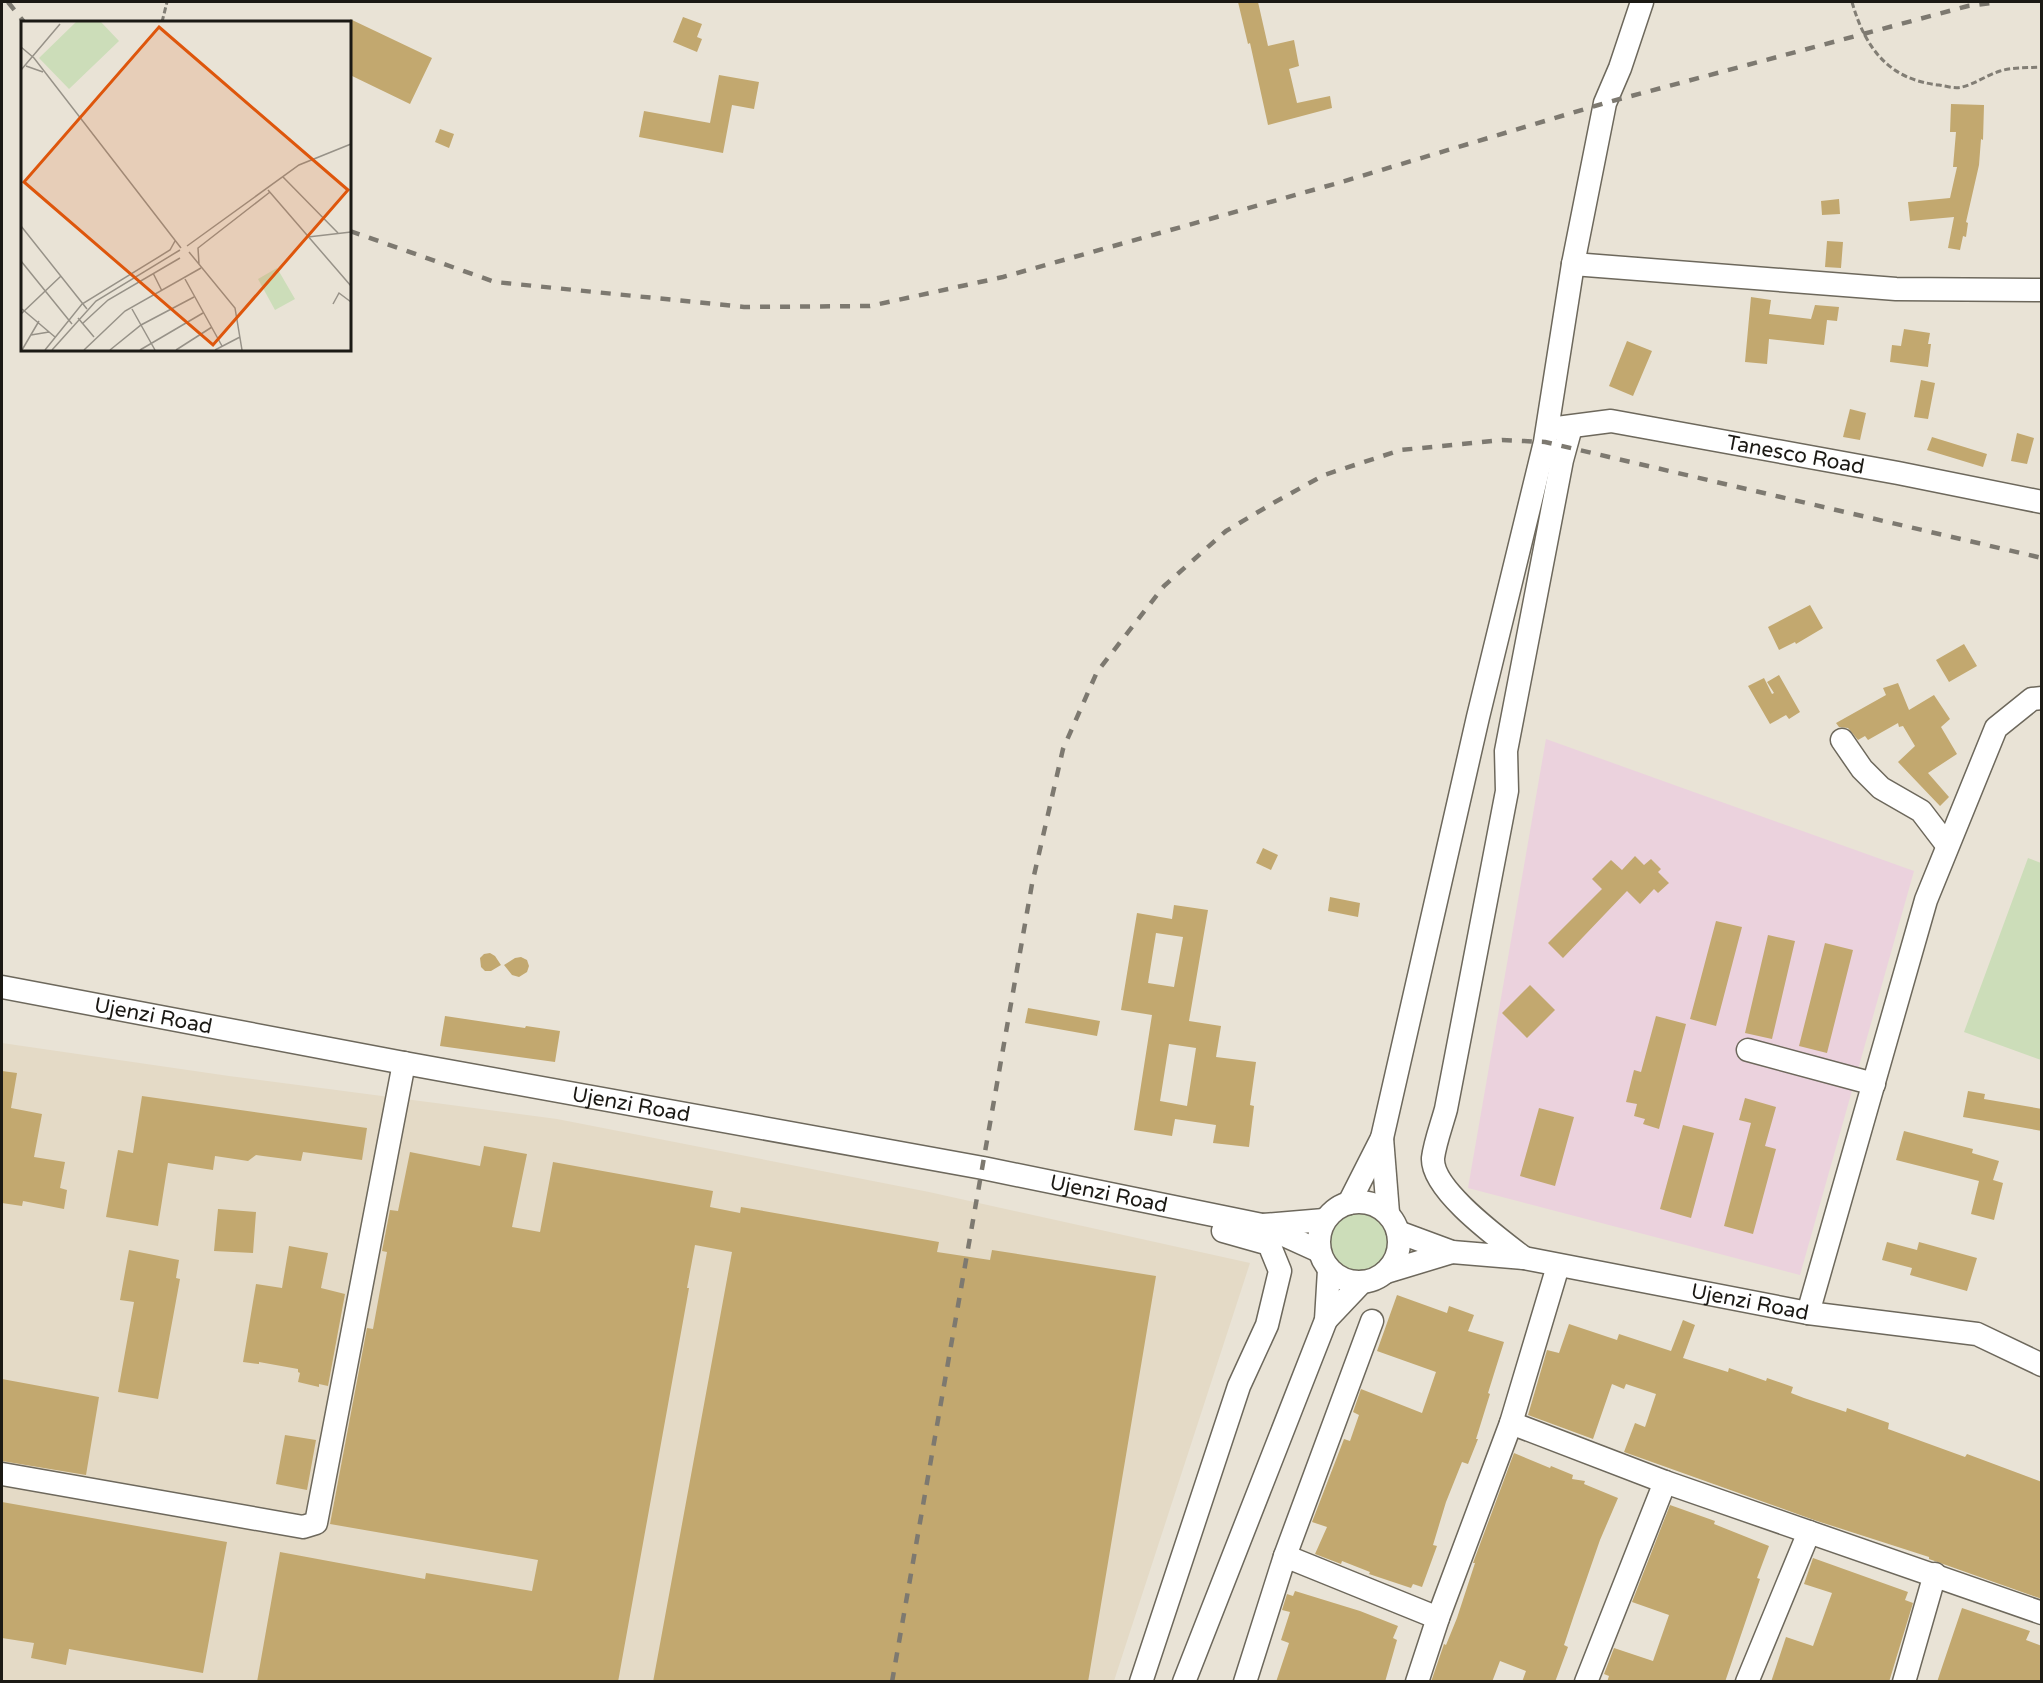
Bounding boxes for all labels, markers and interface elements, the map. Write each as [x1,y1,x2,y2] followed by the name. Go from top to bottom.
[21,21,351,351] inset map
[1724,430,1867,480] street label: Tanesco Road
[92,993,214,1039] street label: Ujenzi Road
[570,1082,692,1128] street label: Ujenzi Road
[1048,1170,1170,1218] street label: Ujenzi Road
[1689,1279,1811,1326] street label: Ujenzi Road

